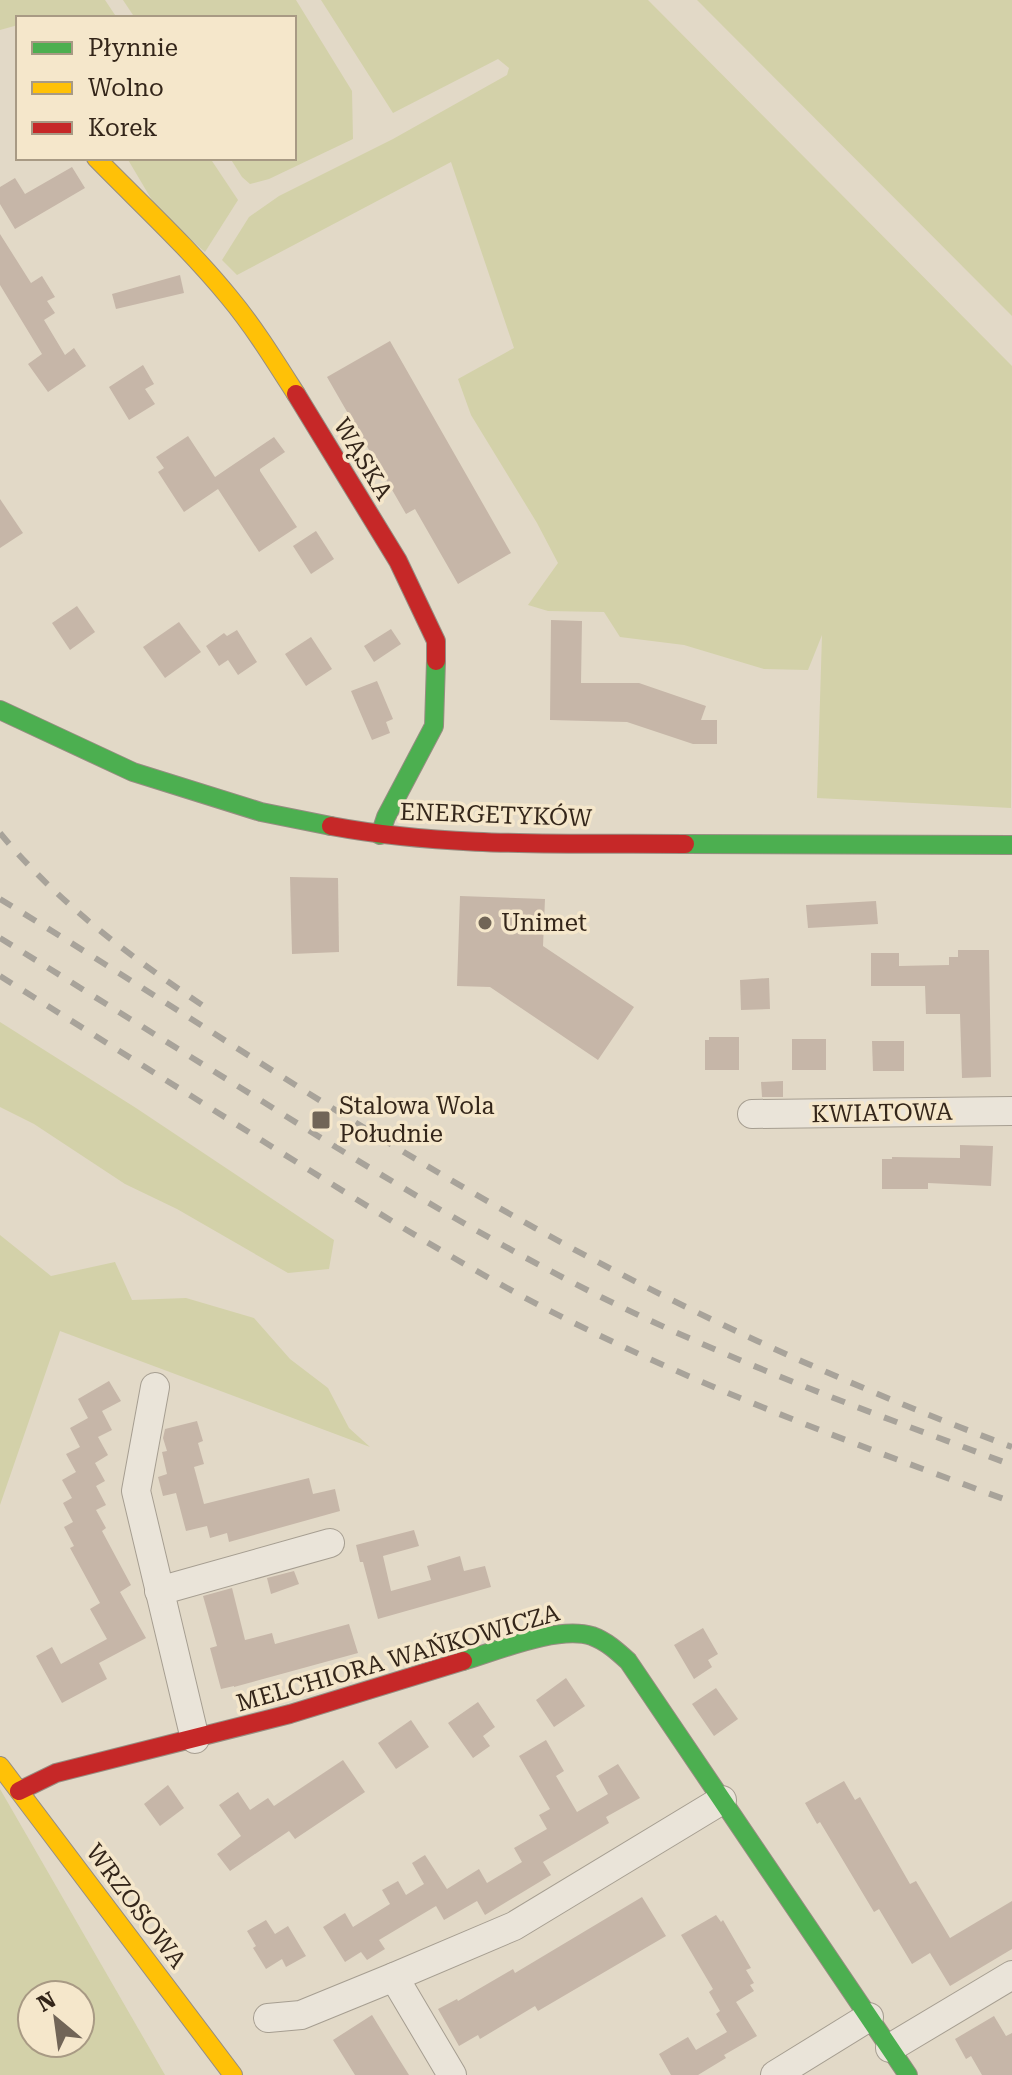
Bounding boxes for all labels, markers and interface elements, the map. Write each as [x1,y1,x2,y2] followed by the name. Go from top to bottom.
[16,16,296,160] legend
[88,34,178,62] text: Płynnie
[88,74,164,102] text: Wolno
[88,114,158,142] text: Korek
[328,413,398,505] street label: WĄSKA
[399,797,593,832] street label: ENERGETYKÓW
[501,909,587,937] place label: Unimet
[476,914,494,932] marker: Unimet
[339,1092,494,1148] place label: Stalowa Wola Południe
[811,1098,953,1128] street label: KWIATOWA
[310,1109,332,1131] marker: Stalowa Wola Południe
[233,1597,563,1718] street label: MELCHIORA WAŃKOWICZA
[80,1838,192,1974] street label: WRZOSOWA
[16,1979,96,2059] north arrow
[33,1987,60,2017] text: N

